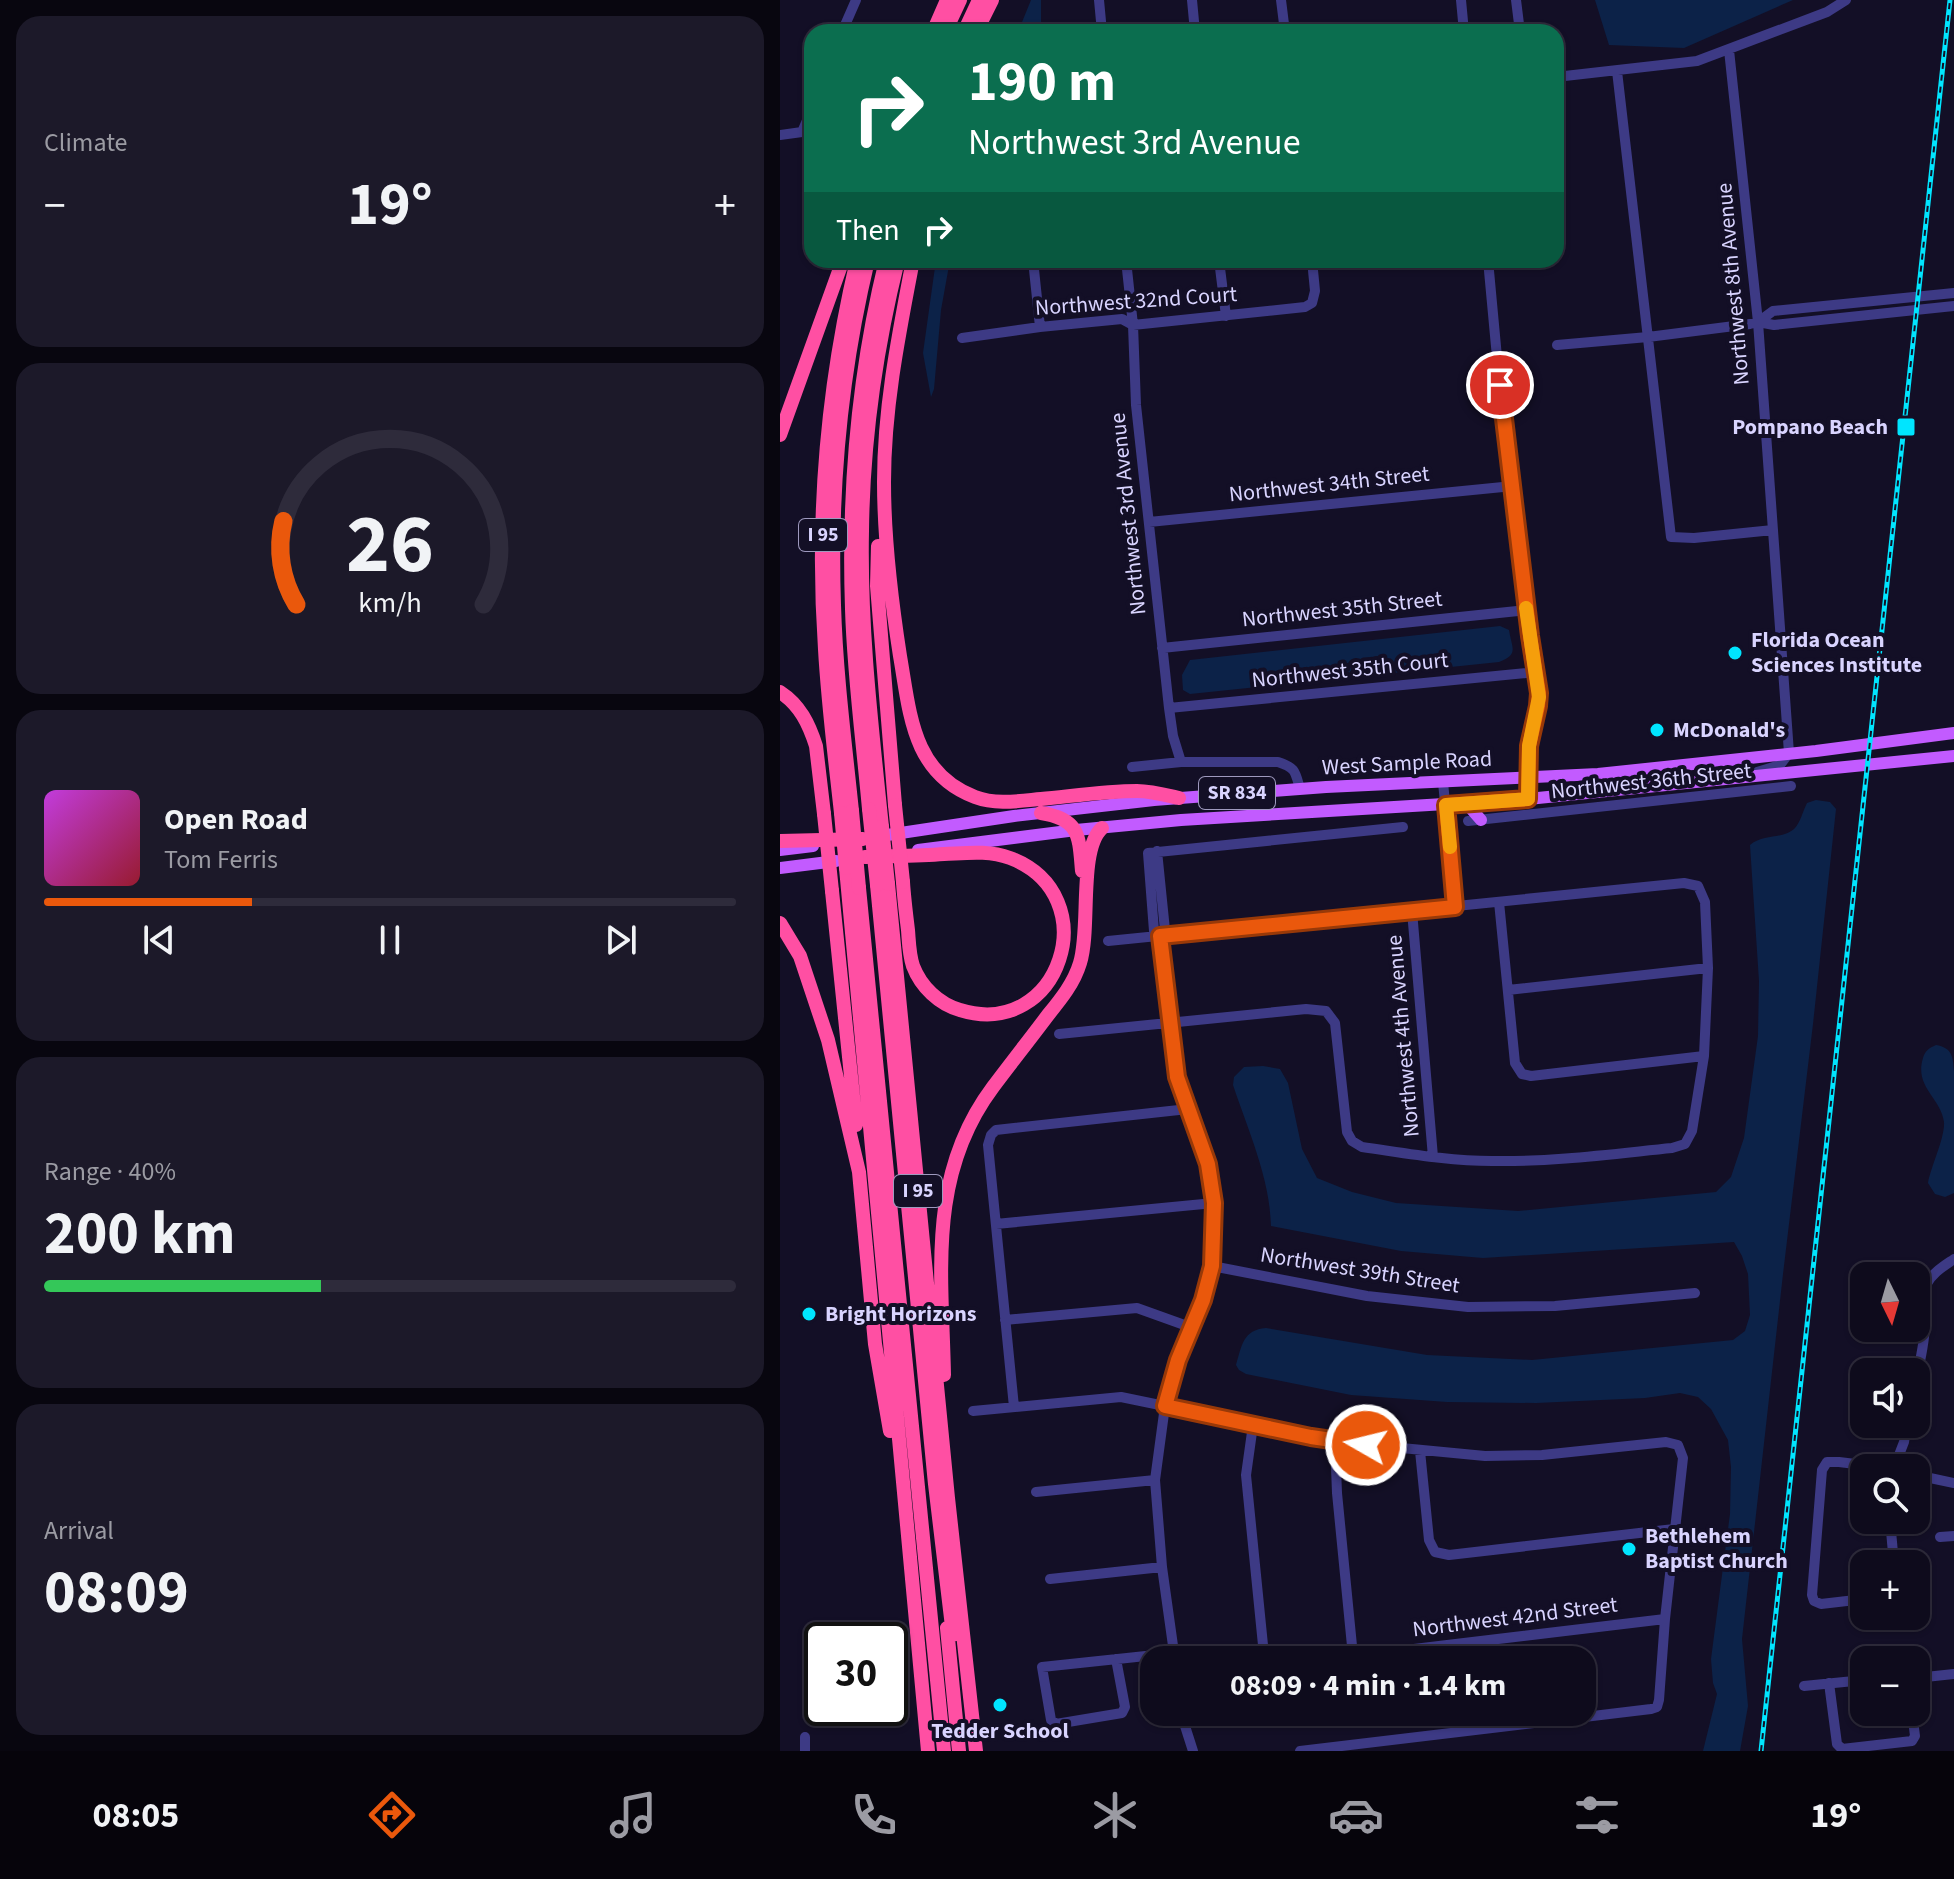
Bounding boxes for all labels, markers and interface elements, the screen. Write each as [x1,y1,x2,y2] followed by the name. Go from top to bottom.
[968,43,1116,122] text: 190 m
[836,56,940,160] icon: right
[968,117,1301,168] text: Northwest 3rd Avenue
[44,124,128,161] text: Climate
[347,163,433,248] text: 19°
[44,175,66,238] text: −
[714,175,736,238] text: +
[1708,181,1758,387] street label: Northwest 8th Avenue
[916,208,960,252] icon: right
[836,209,900,252] text: Then
[1034,278,1239,324] street label: Northwest 32nd Court
[1466,351,1534,419] pin
[1478,363,1522,407] icon: arrive
[1101,411,1155,617] street label: Northwest 3rd Avenue
[1732,411,1888,443] place label: Pompano Beach
[1895,416,1917,438] marker: Pompano Beach
[1227,458,1431,510] street label: Northwest 34th Street
[346,485,434,603] text: 26
[799,519,847,551] road number: I 95
[358,583,422,623] text: km/h
[1240,583,1444,635] street label: Northwest 35th Street
[1751,624,1922,681] place label: Florida Ocean Sciences Institute
[1250,644,1451,696] street label: Northwest 35th Court
[1726,644,1744,662] marker: Florida Ocean Sciences Institute
[1673,714,1785,746] place label: McDonald's
[1648,721,1666,739] marker: McDonald's
[1321,743,1493,783] street label: West Sample Road
[1549,755,1753,807] street label: Northwest 36th Street
[1199,777,1275,809] road number: SR 834
[164,798,308,841] text: Open Road
[164,841,278,878] text: Tom Ferris
[137,918,181,962] icon: previous
[368,918,412,962] icon: pause
[599,918,643,962] icon: next
[1378,933,1428,1139] street label: Northwest 4th Avenue
[44,1153,176,1190] text: Range · 40%
[894,1175,942,1207] road number: I 95
[44,1192,235,1277] text: 200 km
[1258,1238,1462,1302] street label: Northwest 39th Street
[1850,1262,1930,1342] north arrow
[1850,1262,1930,1726] map controls
[825,1298,977,1330] place label: Bright Horizons
[800,1305,818,1323] marker: Bright Horizons
[1850,1358,1930,1438] button: sound
[1324,1403,1408,1487] position arrow
[1850,1454,1930,1534] button: search
[44,1512,114,1549] text: Arrival
[1645,1520,1788,1577] place label: Bethlehem Baptist Church
[1620,1540,1638,1558] marker: Bethlehem Baptist Church
[1850,1550,1930,1630] button: +
[44,1551,189,1636] text: 08:09
[1411,1588,1620,1645] street label: Northwest 42nd Street
[804,1622,908,1726] speed limit sign: 30
[1850,1646,1930,1726] button: −
[1230,1664,1506,1707] text: 08:09 · 4 min · 1.4 km
[991,1696,1009,1714] marker: Tedder School
[931,1715,1069,1747] place label: Tedder School
[364,1787,420,1843] icon: directions
[605,1787,661,1843] icon: music
[846,1787,902,1843] icon: phone
[1087,1787,1143,1843] icon: climate
[1328,1787,1384,1843] icon: car
[1569,1787,1625,1843] icon: filters
[93,1790,179,1841] text: 08:05
[1810,1790,1862,1841] text: 19°

